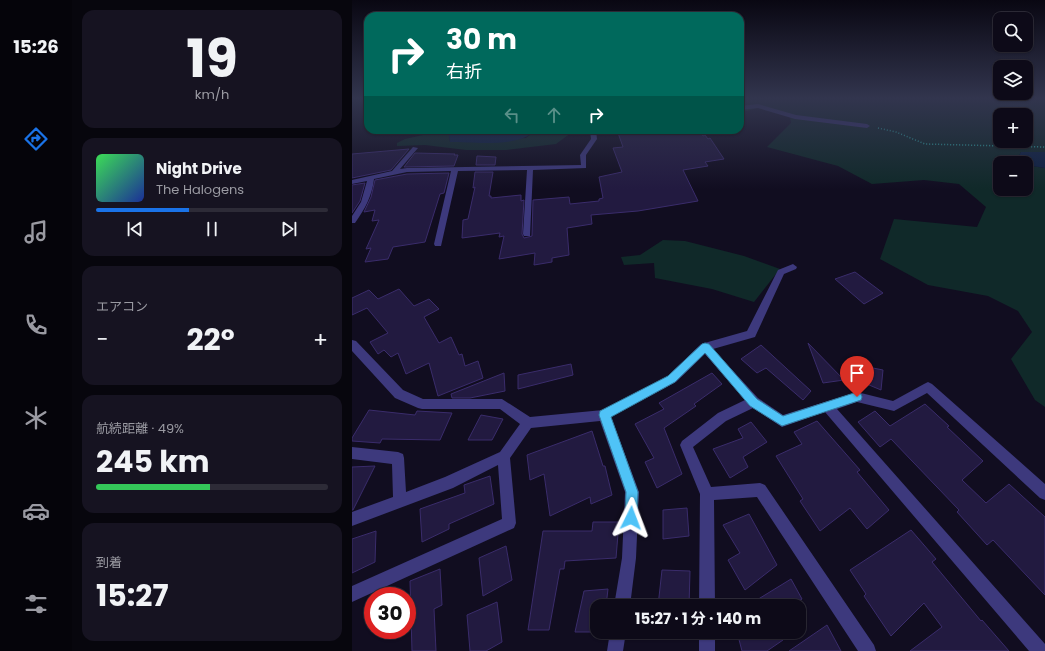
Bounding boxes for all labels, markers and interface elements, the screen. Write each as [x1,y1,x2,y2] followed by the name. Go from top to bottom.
[993,12,1033,196] map controls
[993,12,1033,52] button: search
[446,20,517,59] text: 30 m
[186,22,238,95] text: 19
[380,28,432,80] icon: right
[13,34,59,59] text: 15:26
[446,59,482,84] text: 右折
[993,60,1033,100] button: layers
[195,85,229,104] text: km/h
[501,104,523,126] icon: left
[543,104,565,126] icon: ahead
[585,104,607,126] icon: right
[993,108,1033,148] button: +
[22,125,50,153] icon: directions
[993,156,1033,196] button: −
[156,158,242,179] text: Night Drive
[156,180,244,199] text: The Halogens
[22,218,50,246] icon: music
[124,218,146,240] icon: previous
[201,218,223,240] icon: pause
[278,218,300,240] icon: next
[96,297,148,316] text: エアコン
[22,311,50,339] icon: phone
[186,318,235,361] text: 22°
[96,324,108,355] text: −
[313,324,328,355] text: +
[840,356,874,397] pin
[846,362,868,384] icon: arrive
[22,404,50,432] icon: climate
[96,419,184,438] text: 航続距離 · 49%
[96,440,210,483] text: 245 km
[22,497,50,525] icon: car
[610,497,652,539] position arrow
[96,553,122,572] text: 到着
[96,574,168,617] text: 15:27
[364,587,416,639] speed limit sign: 30
[22,590,50,618] icon: filters
[635,608,761,629] text: 15:27 · 1 分 · 140 m

